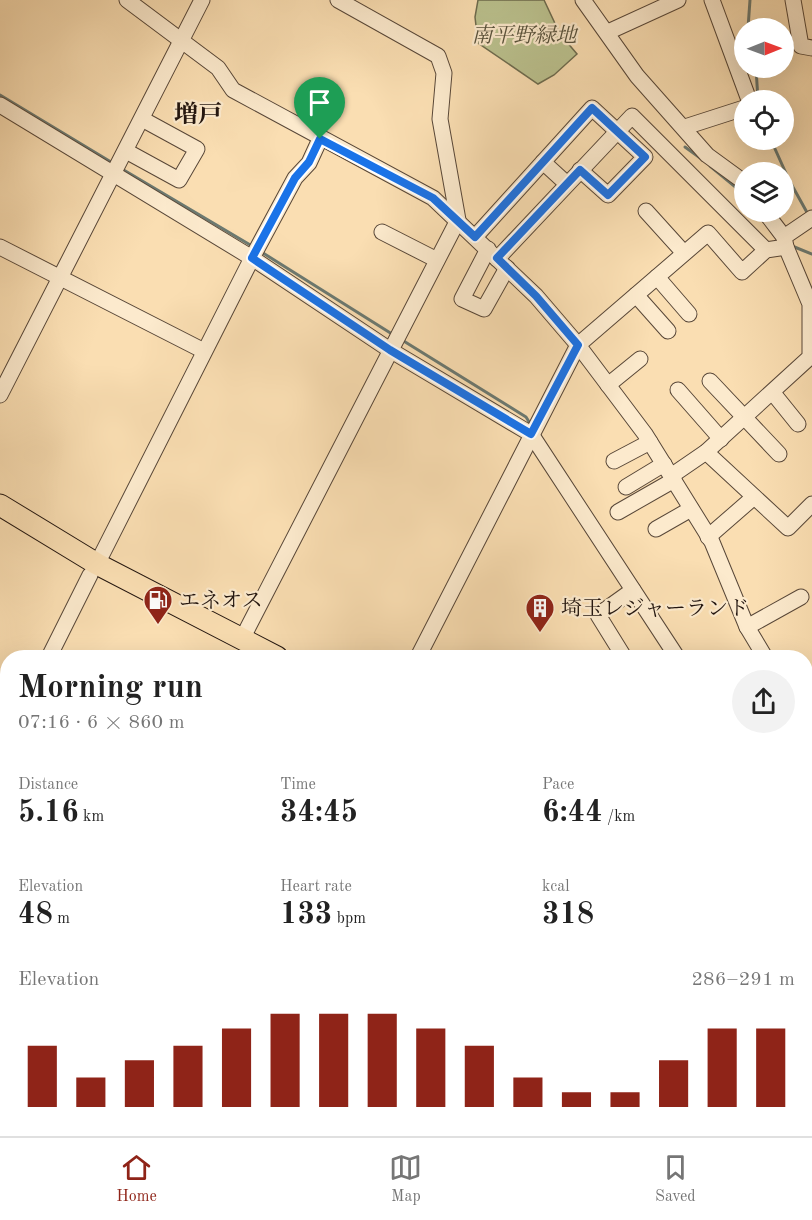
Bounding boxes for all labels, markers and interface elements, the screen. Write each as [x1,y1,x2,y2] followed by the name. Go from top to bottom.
[734,18,794,78] north arrow
[734,18,794,222] map controls
[472,24,578,47] park label: 南平野緑地
[294,77,345,139] pin
[303,86,336,119] icon: arrive
[734,90,794,150] button: locate
[174,101,222,128] district label: 増戸
[734,162,794,222] button: layers
[142,584,174,626] fuel station icon: エネオス
[179,589,263,612] place label: エネオス
[524,592,556,634] building icon: 埼玉レジャーランド
[561,597,749,620] place label: 埼玉レジャーランド
[732,670,795,733] button: share
[18,672,203,705] text: Morning run
[18,713,185,733] text: 07:16 · 6 × 860 m
[18,777,78,793] text: Distance
[280,777,316,793] text: Time
[542,777,574,793] text: Pace
[18,798,79,828] text: 5.16
[280,798,358,828] text: 34:45
[542,798,603,828] text: 6:44
[79,809,104,825] text: km
[603,809,635,825] text: /km
[18,879,83,895] text: Elevation
[280,879,352,895] text: Heart rate
[542,879,570,895] text: kcal
[18,900,53,930] text: 48
[280,900,332,930] text: 133
[542,900,594,930] text: 318
[53,911,70,927] text: m
[332,911,366,927] text: bpm
[18,970,99,990] text: Elevation
[692,970,795,990] text: 286–291 m
[116,1151,157,1207] tab: Home
[389,1151,422,1207] tab: Map
[655,1151,696,1207] tab: Saved

